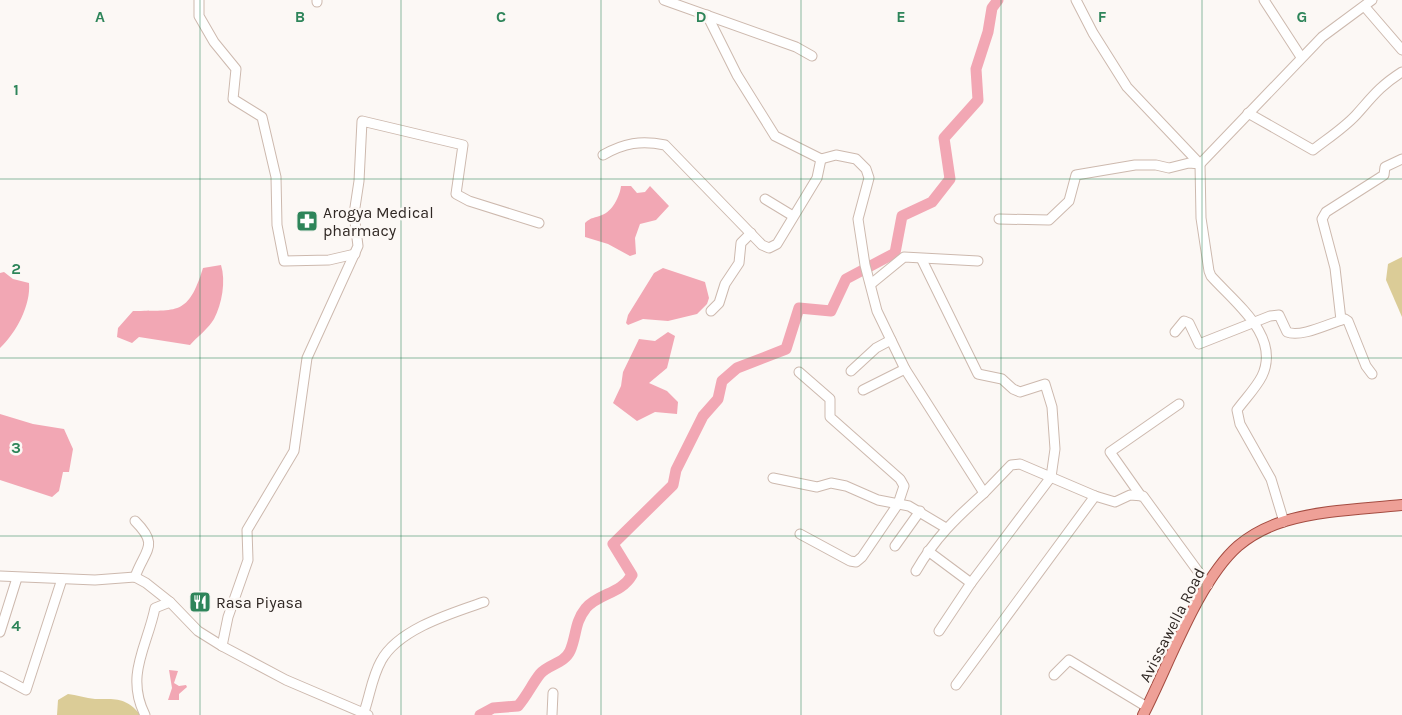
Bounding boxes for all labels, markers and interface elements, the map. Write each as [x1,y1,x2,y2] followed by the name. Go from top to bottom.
[95,7,105,26] text: A
[295,7,305,26] text: B
[496,7,506,26] text: C
[696,7,707,26] text: D
[896,7,906,26] text: E
[1098,7,1107,26] text: F
[1297,7,1307,26] text: G
[13,80,19,99] text: 1
[323,203,434,240] place label: Arogya Medical pharmacy
[295,209,319,233] pharmacy icon: Arogya Medical pharmacy
[11,259,21,278] text: 2
[11,438,21,457] text: 3
[1135,565,1209,685] street label: Avissawella Road
[188,590,212,614] restaurant icon: Rasa Piyasa
[216,593,303,612] place label: Rasa Piyasa
[11,616,21,635] text: 4

